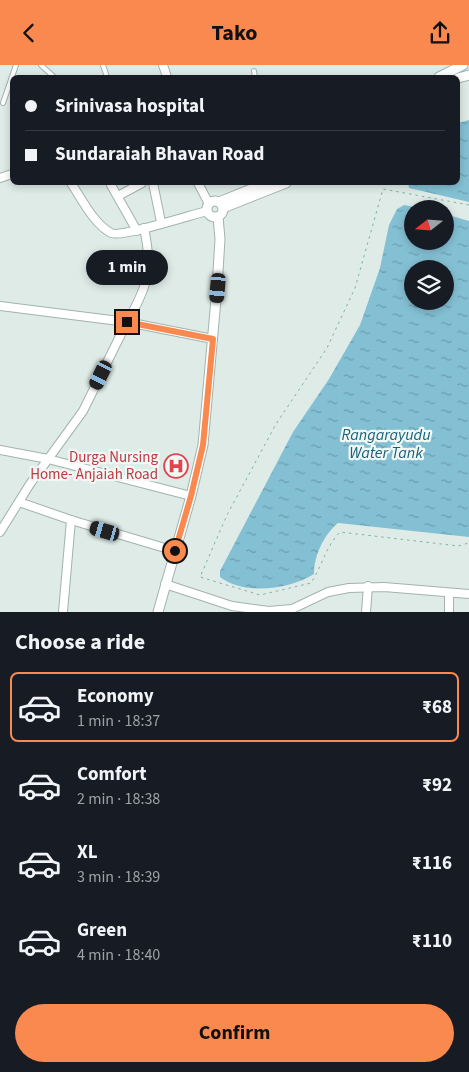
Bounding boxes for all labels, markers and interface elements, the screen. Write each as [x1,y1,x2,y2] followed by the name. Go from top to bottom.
[211,17,258,49] text: Tako
[15,19,43,47] icon: back
[426,19,454,47] icon: share
[55,93,204,120] text: Srinivasa hospital
[55,141,264,168] text: Sundaraiah Bhavan Road
[404,200,454,250] north arrow
[404,200,454,310] map controls
[86,249,168,285] callout: 1 min
[108,256,146,278] text: 1 min
[404,260,454,310] button: layers
[209,272,226,304] car
[116,311,138,333] route end
[87,358,114,392] car
[341,424,431,464] water label: Rangarayudu Water Tank
[30,447,158,485] place label: Durga Nursing Home- Anjaiah Road
[163,453,189,479] hospital icon: Durga Nursing Home- Anjaiah Road
[88,520,121,542] car
[164,540,186,562] route start
[15,626,145,658] text: Choose a ride
[77,683,154,710] text: Economy
[17,685,62,730] icon: car
[422,694,452,721] text: ₹68
[77,710,160,732] text: 1 min · 18:37
[77,761,147,788] text: Comfort
[17,763,62,808] icon: car
[422,772,452,799] text: ₹92
[77,788,160,810] text: 2 min · 18:38
[77,839,98,866] text: XL
[17,841,62,886] icon: car
[412,850,452,877] text: ₹116
[77,866,160,888] text: 3 min · 18:39
[77,917,127,944] text: Green
[17,919,62,964] icon: car
[412,928,452,955] text: ₹110
[77,944,160,966] text: 4 min · 18:40
[15,1004,454,1062] button: Confirm

